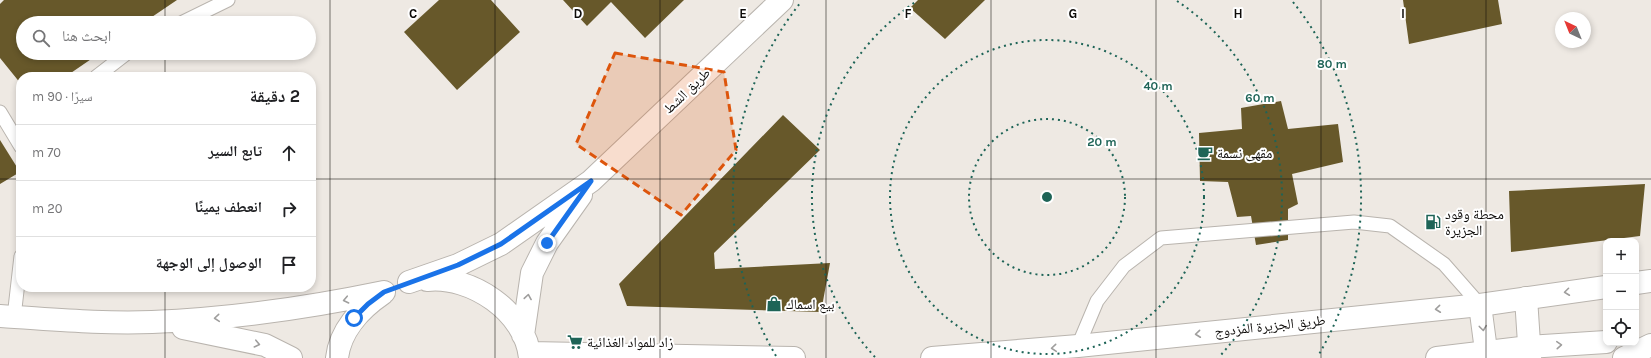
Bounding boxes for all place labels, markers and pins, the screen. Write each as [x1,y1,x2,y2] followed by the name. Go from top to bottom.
[1196,144,1214,162] cafe icon: مقهى نسمة
[1217,145,1272,162] place label: مقهى نسمة
[1040,190,1054,204] centre of rings
[1445,206,1504,239] place label: محطة وقود الجزيرة
[1424,213,1442,231] fuel station icon: محطة وقود الجزيرة
[765,295,783,313] shop icon: بيع اسماك
[786,296,835,314] place label: بيع اسماك
[566,333,584,351] supermarket icon: زاد للمواد الغذائية
[587,334,673,351] place label: زاد للمواد الغذائية

